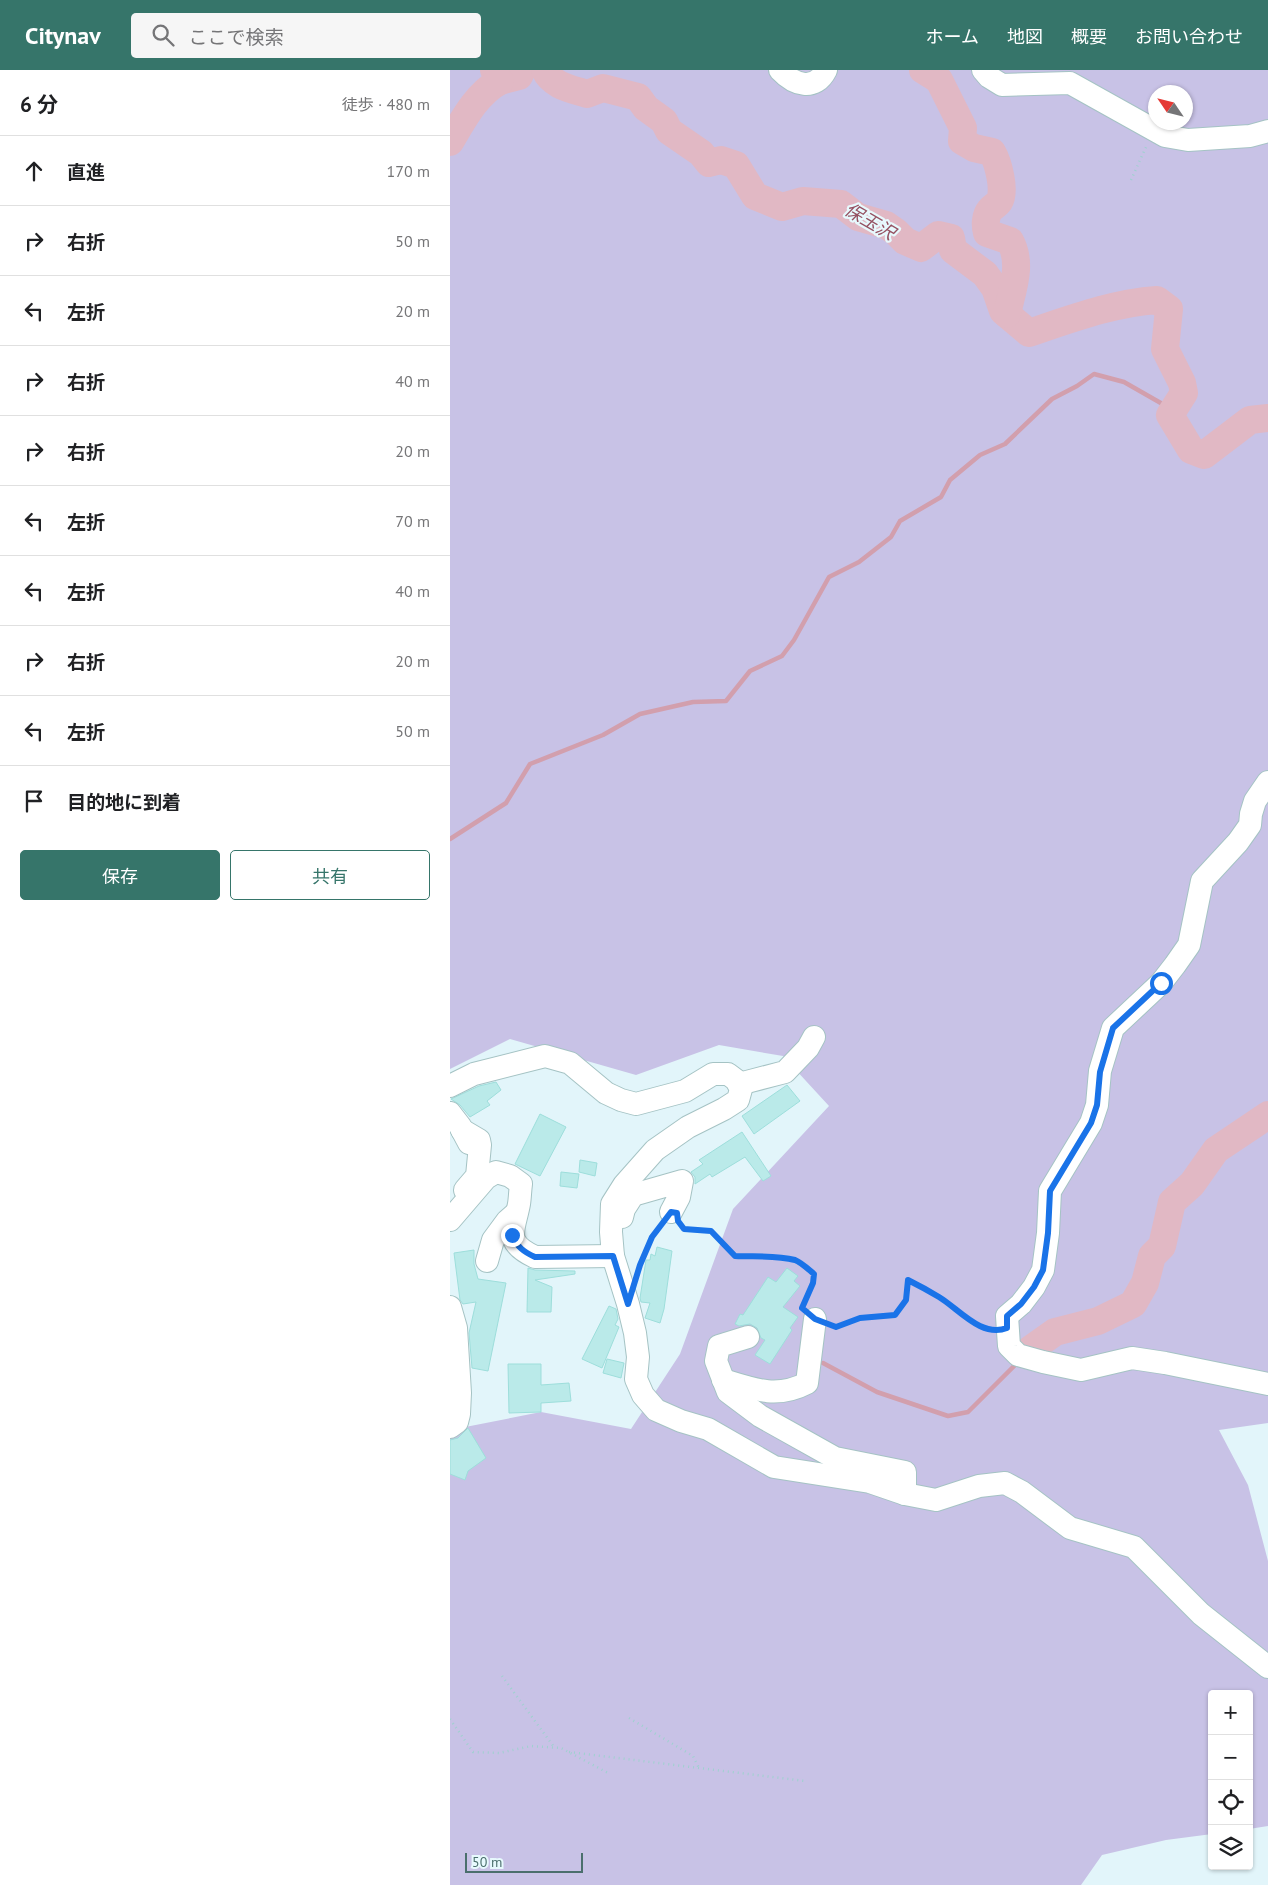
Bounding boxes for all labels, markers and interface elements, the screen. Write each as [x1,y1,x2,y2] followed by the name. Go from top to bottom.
[131,13,481,58] search box
[25,20,101,51] text: Citynav
[149,21,177,49] icon: search
[189,25,284,49] text: ここで検索
[926,25,979,48] text: ホーム
[1007,25,1043,48] text: 地図
[1071,25,1107,48] text: 概要
[1135,25,1243,48] text: お問い合わせ
[1148,85,1193,130] north arrow
[20,91,58,118] text: 6 分
[342,94,430,114] text: 徒歩 · 480 m
[20,157,48,185] icon: ahead
[67,160,105,184] text: 直進
[387,161,430,181] text: 170 m
[841,198,901,245] water label: 保玉沢
[20,227,48,255] icon: right
[67,230,105,254] text: 右折
[395,231,430,251] text: 50 m
[20,297,48,325] icon: left
[67,300,105,324] text: 左折
[395,301,430,321] text: 20 m
[20,367,48,395] icon: right
[67,370,105,394] text: 右折
[395,371,430,391] text: 40 m
[20,437,48,465] icon: right
[67,440,105,464] text: 右折
[395,441,430,461] text: 20 m
[20,507,48,535] icon: left
[67,510,105,534] text: 左折
[395,511,430,531] text: 70 m
[20,577,48,605] icon: left
[67,580,105,604] text: 左折
[395,581,430,601] text: 40 m
[20,647,48,675] icon: right
[67,650,105,674] text: 右折
[395,651,430,671] text: 20 m
[20,717,48,745] icon: left
[67,720,105,744] text: 左折
[395,721,430,741] text: 50 m
[20,787,48,815] icon: arrive
[67,790,181,814] text: 目的地に到着
[20,850,220,900] button: 保存
[230,850,430,900] button: 共有
[1150,972,1173,995] route start
[501,1224,524,1247] route end
[1208,1690,1253,1870] map controls
[1208,1690,1253,1735] button: +
[1208,1735,1253,1780] button: −
[1208,1780,1253,1825] button: locate
[1208,1825,1253,1870] button: layers
[465,1850,582,1873] scale bar
[472,1853,502,1871] text: 50 m

